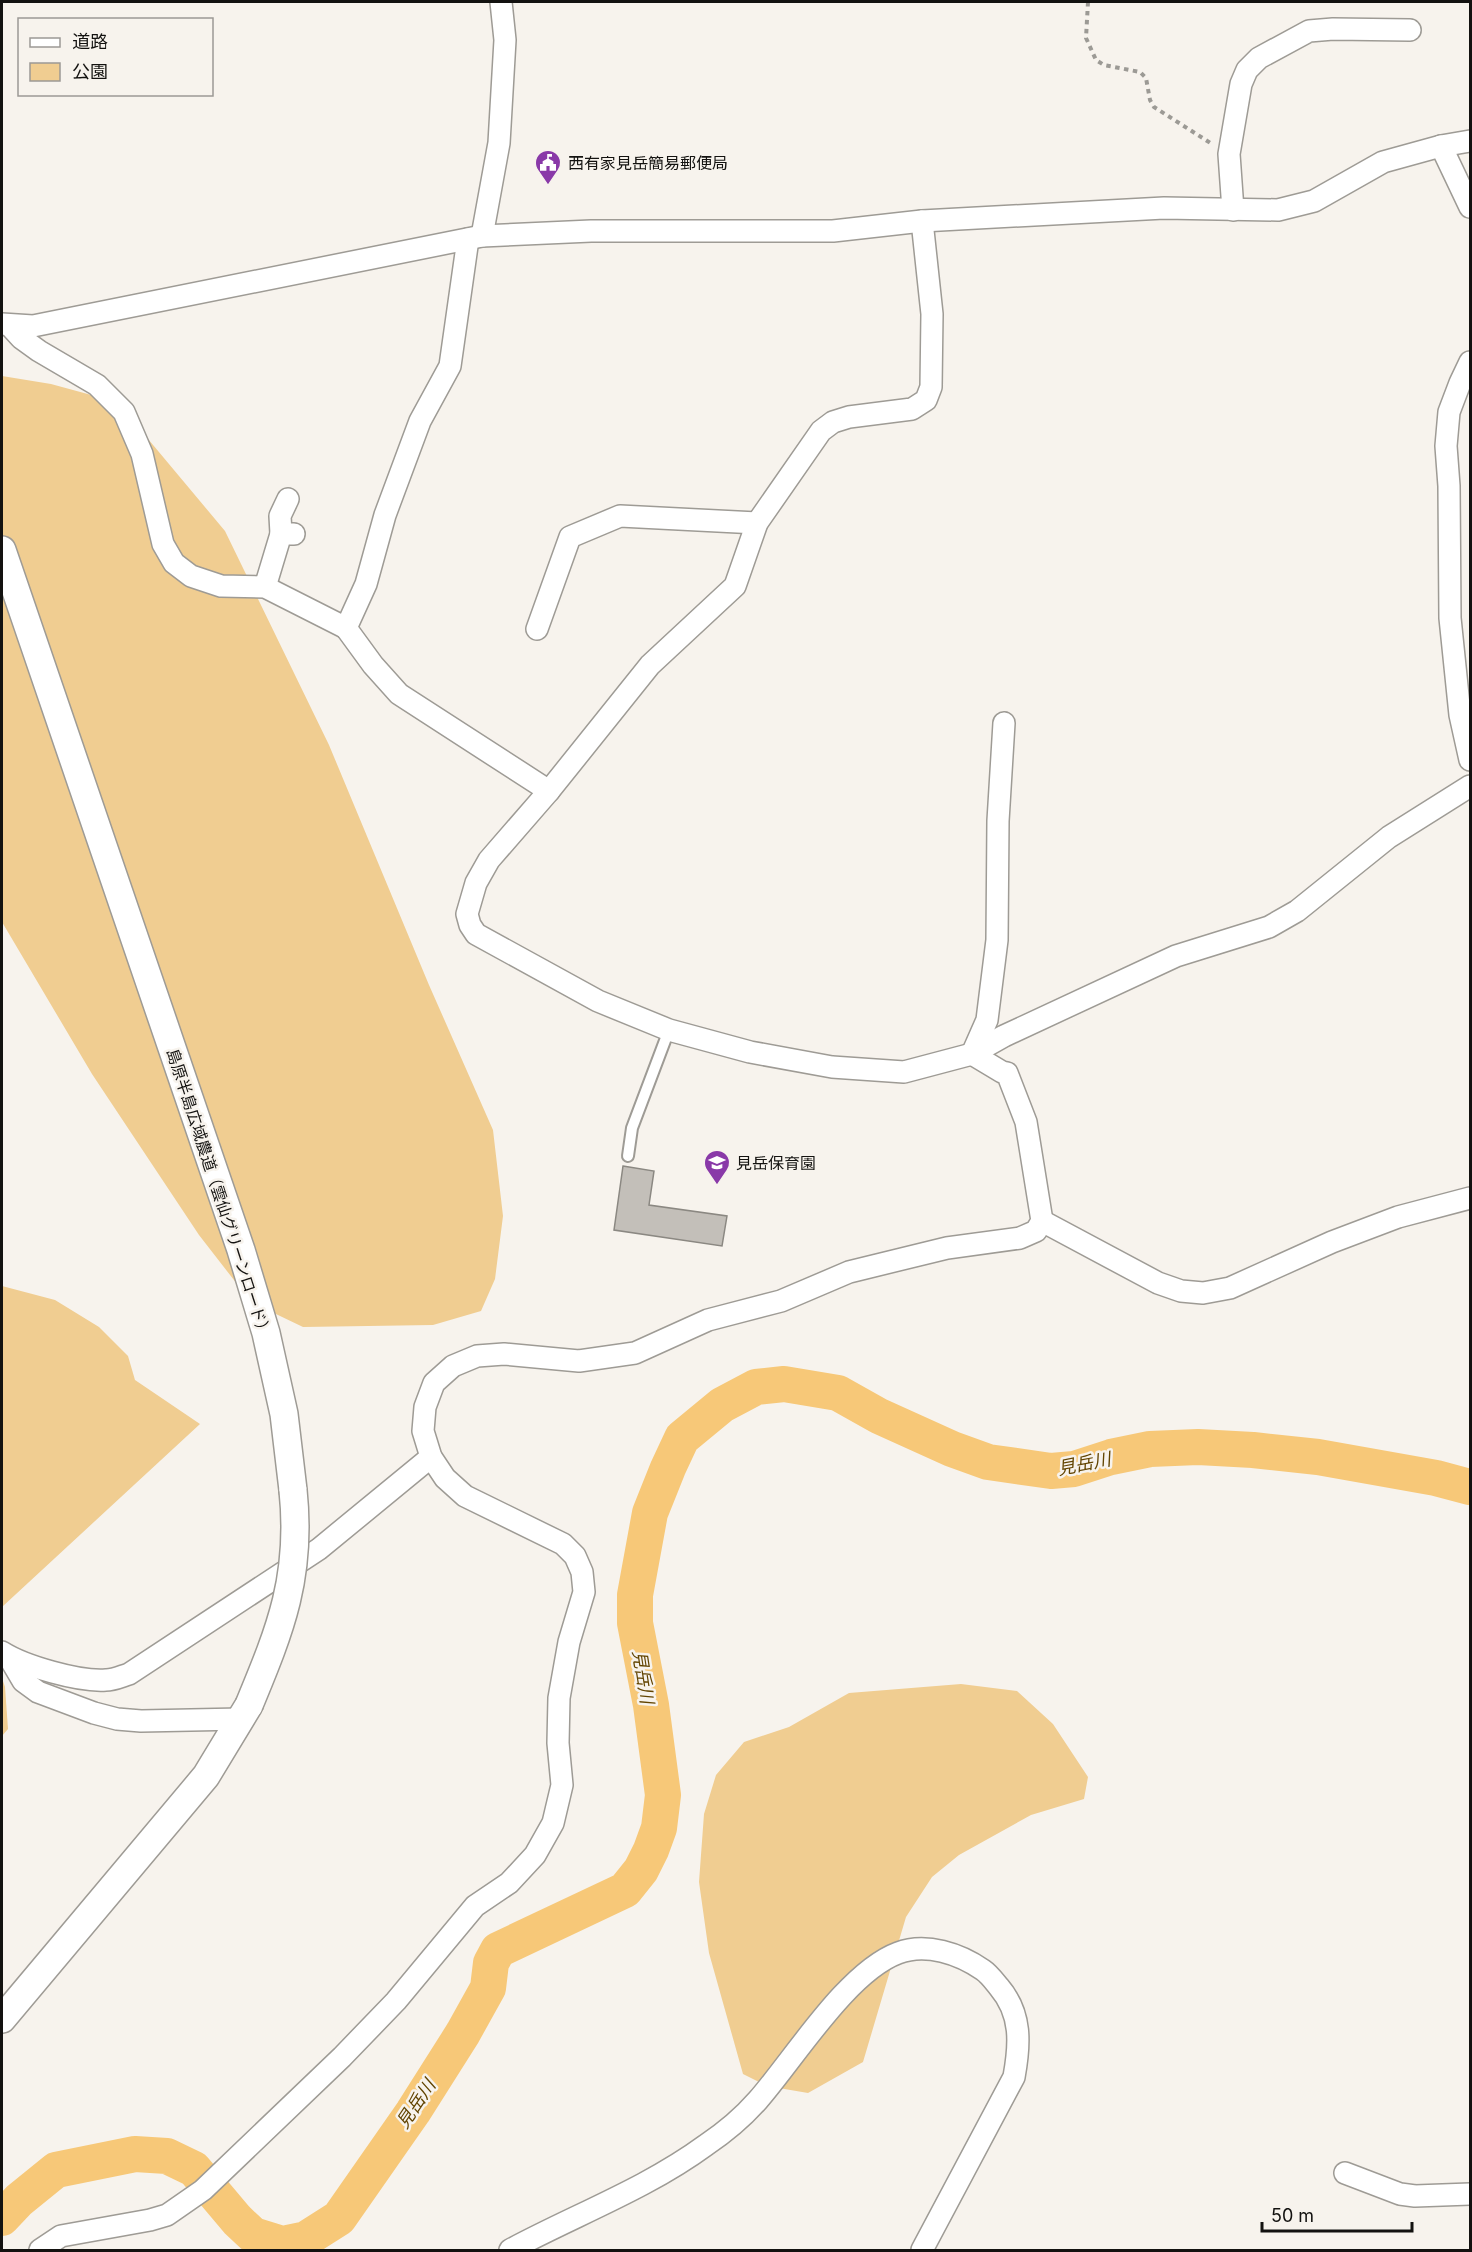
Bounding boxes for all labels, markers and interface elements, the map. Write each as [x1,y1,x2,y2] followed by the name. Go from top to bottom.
[18,18,213,96] legend
[72,31,108,52] text: 道路
[72,61,108,82] text: 公園
[533,148,563,186] public building icon: 西有家見岳簡易郵便局
[568,153,728,173] place label: 西有家見岳簡易郵便局
[163,1046,275,1340] street label: 島原半島広域農道（雲仙グリーンロード）
[702,1148,732,1186] school or university icon: 見岳保育園
[736,1153,816,1173] place label: 見岳保育園
[1055,1448,1114,1479] water label: 見岳川
[629,1649,658,1707] water label: 見岳川
[392,2074,441,2132] water label: 見岳川
[1262,2195,1412,2233] scale bar
[1271,2205,1314,2226] text: 50 m

